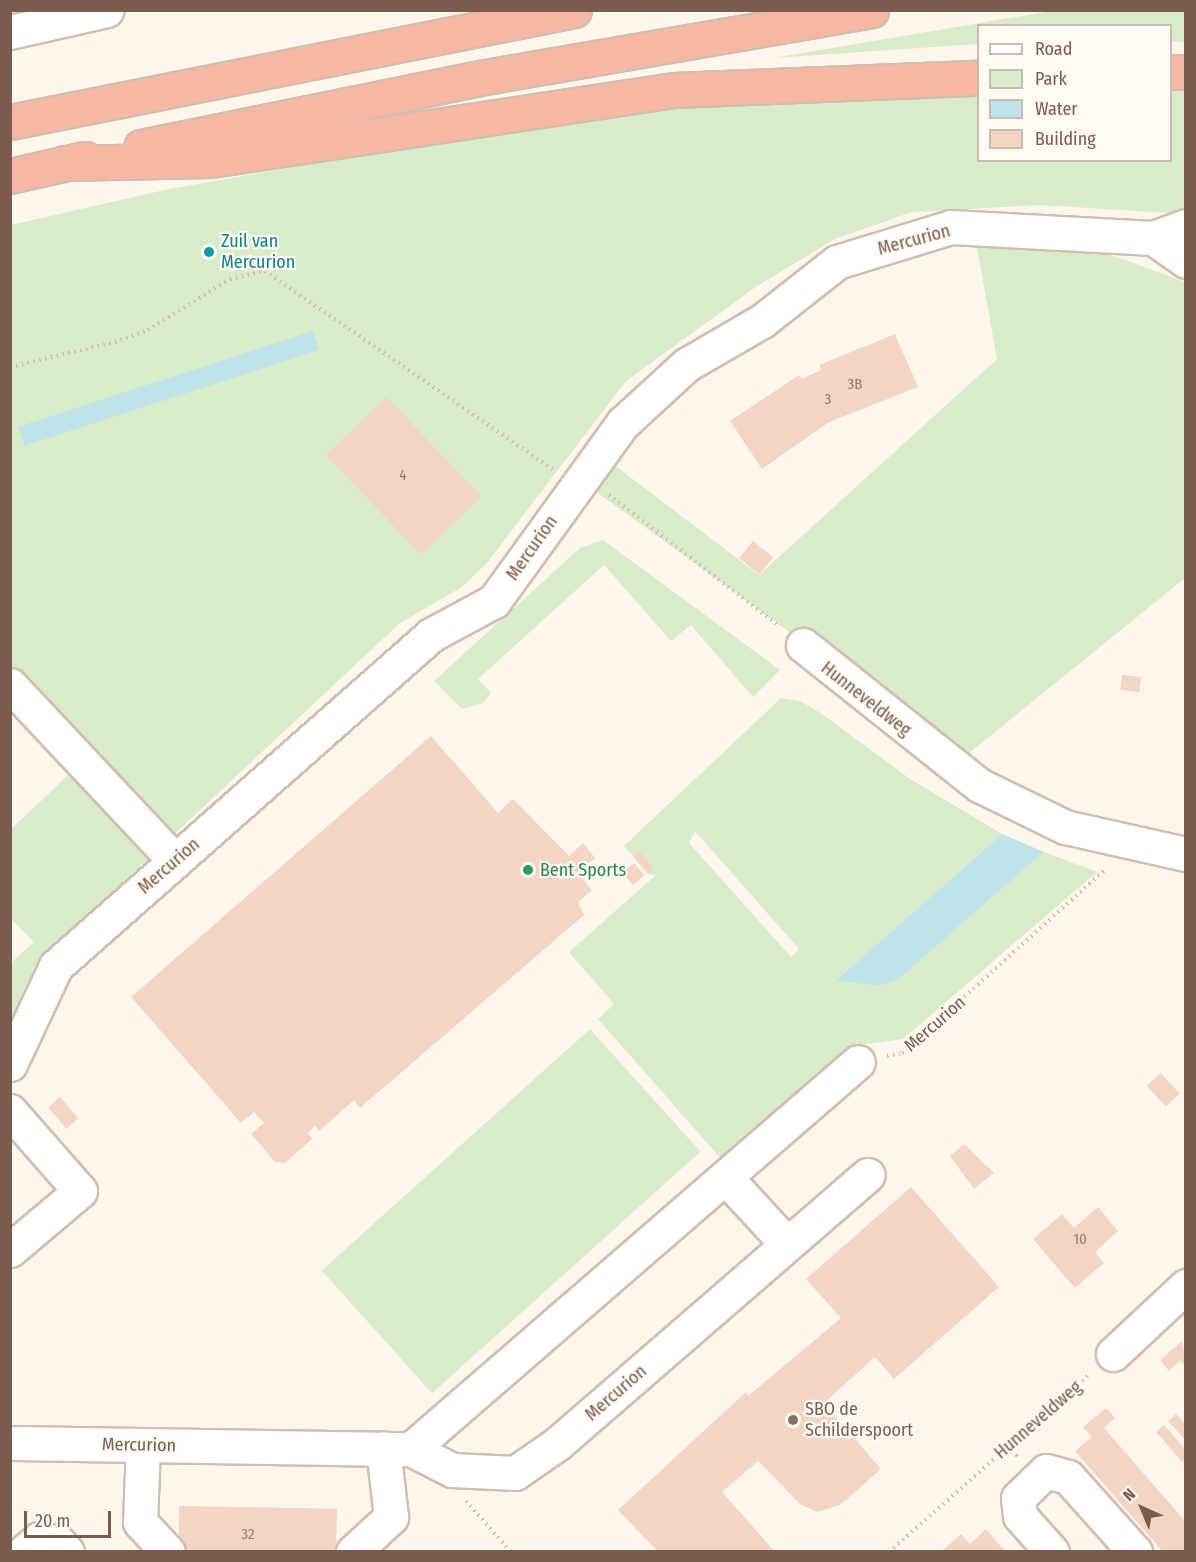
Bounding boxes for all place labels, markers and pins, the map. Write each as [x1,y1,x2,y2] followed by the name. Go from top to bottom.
[221,231,295,274] place label: Zuil van Mercurion
[202,245,216,259] marker: Zuil van Mercurion
[540,859,626,881] place label: Bent Sports
[521,863,535,877] marker: Bent Sports
[805,1399,913,1442] place label: SBO de Schilderspoort
[786,1413,800,1427] marker: SBO de Schilderspoort

